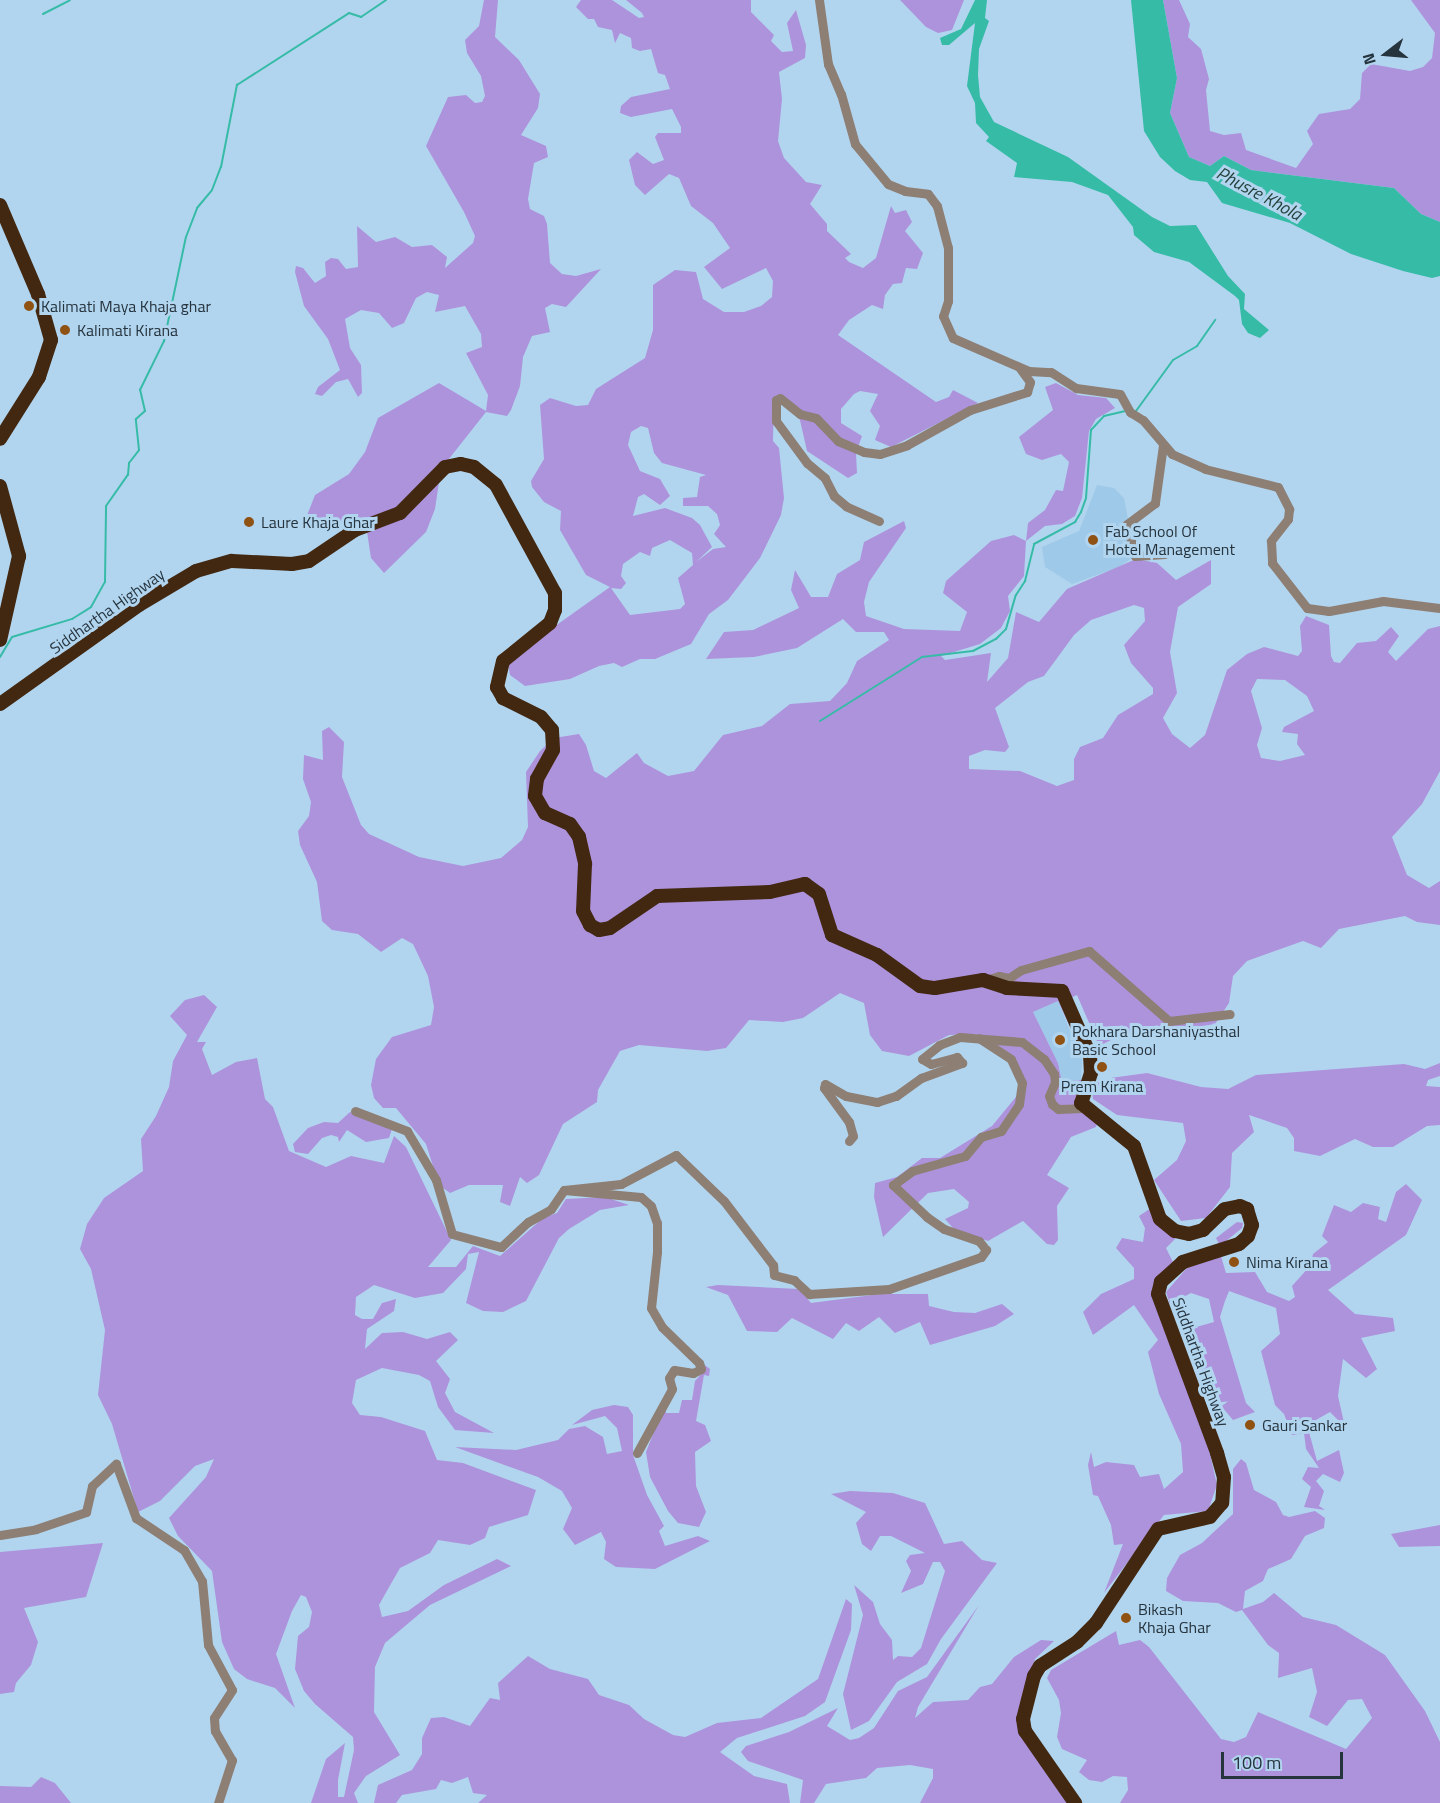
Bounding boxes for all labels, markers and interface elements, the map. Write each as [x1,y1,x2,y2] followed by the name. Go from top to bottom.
[1356,24,1416,84] north arrow
[1356,50,1382,68] text: N
[1213,163,1305,225] water label: Phusre Khola
[41,296,211,316] place label: Kalimati Maya Khaja ghar
[22,299,36,313] marker: Kalimati Maya Khaja ghar
[77,320,178,340] place label: Kalimati Kirana
[58,323,72,337] marker: Kalimati Kirana
[261,512,375,532] place label: Laure Khaja Ghar
[242,515,256,529] marker: Laure Khaja Ghar
[1105,521,1235,559] place label: Fab School Of Hotel Management
[1086,533,1100,547] marker: Fab School Of Hotel Management
[46,564,168,658] street label: Siddhartha Highway
[1072,1021,1240,1059] place label: Pokhara Darshaniyasthal Basic School
[1053,1033,1067,1047] marker: Pokhara Darshaniyasthal Basic School
[1095,1060,1109,1074] marker: Prem Kirana
[1061,1076,1143,1096] place label: Prem Kirana
[1246,1252,1328,1272] place label: Nima Kirana
[1227,1255,1241,1269] marker: Nima Kirana
[1169,1295,1233,1429] street label: Siddhartha Highway
[1262,1415,1347,1435] place label: Gauri Sankar
[1243,1418,1257,1432] marker: Gauri Sankar
[1138,1599,1211,1637] place label: Bikash Khaja Ghar
[1119,1611,1133,1625] marker: Bikash Khaja Ghar
[1224,1740,1346,1778] scale bar
[1232,1749,1281,1776] text: 100 m

